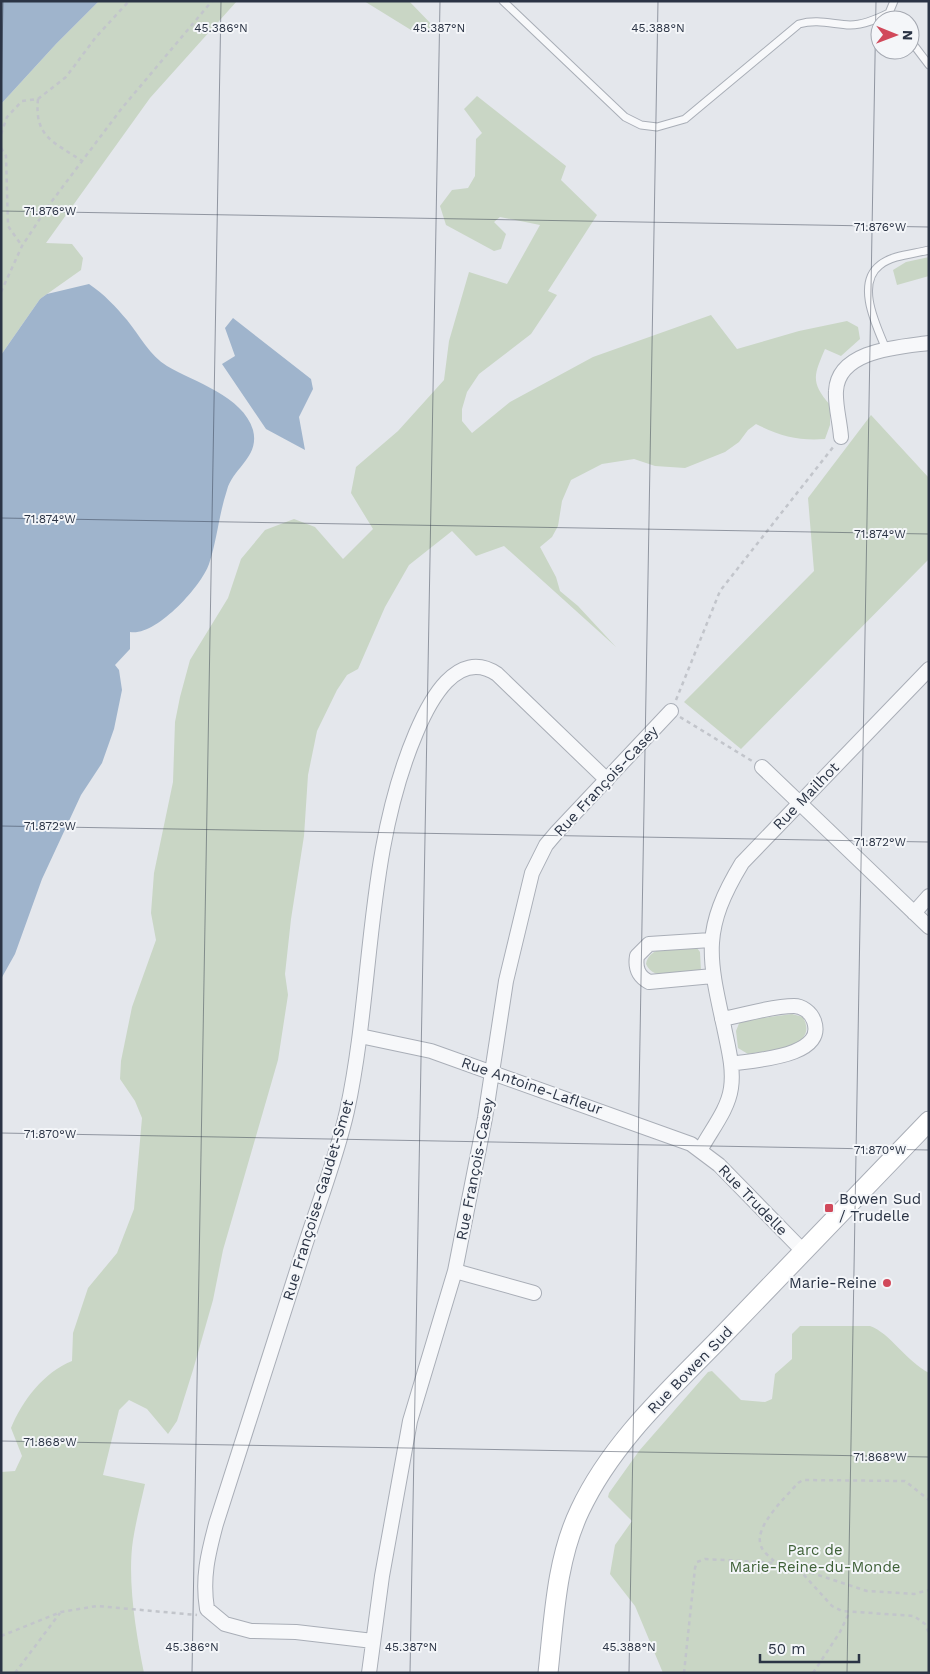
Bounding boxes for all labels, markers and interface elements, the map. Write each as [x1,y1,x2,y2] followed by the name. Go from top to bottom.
[870,10,920,60] north arrow
[194,21,248,35] text: 45.386°N
[413,21,465,35] text: 45.387°N
[631,21,685,35] text: 45.388°N
[900,30,916,41] text: N
[24,204,77,218] text: 71.876°W
[854,220,907,234] text: 71.876°W
[24,512,76,526] text: 71.874°W
[854,527,906,541] text: 71.874°W
[550,722,662,840] street label: Rue François-Casey
[769,758,843,834] street label: Rue Mailhot
[24,819,77,833] text: 71.872°W
[854,835,907,849] text: 71.872°W
[459,1053,605,1119] street label: Rue Antoine-Lafleur
[452,1096,498,1242] street label: Rue François-Casey
[279,1097,357,1303] street label: Rue Françoise-Gaudet-Smet
[24,1127,77,1141] text: 71.870°W
[854,1143,907,1157] text: 71.870°W
[715,1161,791,1239] street label: Rue Trudelle
[839,1190,921,1225] place label: Bowen Sud / Trudelle
[823,1202,835,1214] marker: Bowen Sud / Trudelle
[789,1274,877,1292] place label: Marie-Reine
[881,1277,893,1289] marker: Marie-Reine
[644,1322,736,1418] street label: Rue Bowen Sud
[23,1435,77,1449] text: 71.868°W
[853,1450,907,1464] text: 71.868°W
[730,1541,900,1576] park label: Parc de Marie-Reine-du-Monde
[760,1632,859,1664] scale bar
[165,1640,219,1654] text: 45.386°N
[385,1640,437,1654] text: 45.387°N
[602,1640,656,1654] text: 45.388°N
[768,1640,805,1658] text: 50 m

